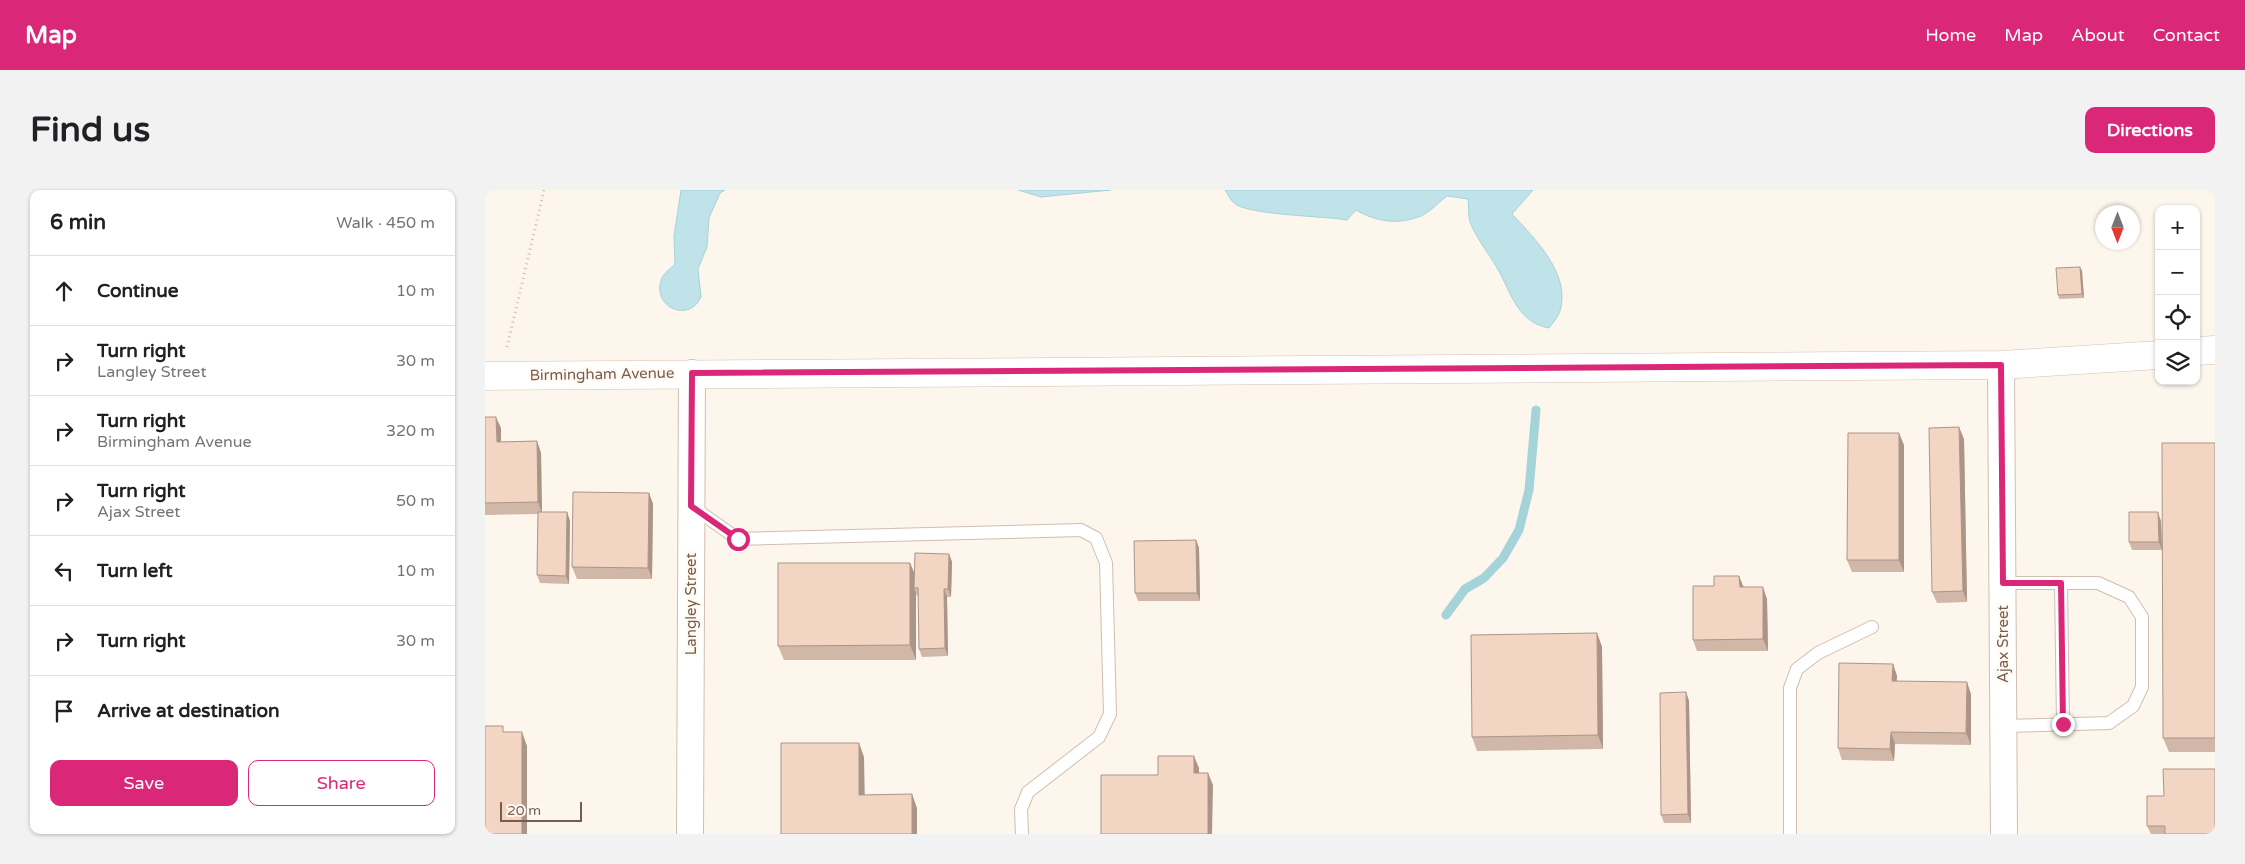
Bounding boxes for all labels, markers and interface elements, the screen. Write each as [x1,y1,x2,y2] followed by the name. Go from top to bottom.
[25,21,77,50] text: Map
[1925,24,1976,46] text: Home
[2004,24,2043,46] text: Map
[2071,24,2125,46] text: About
[2153,24,2220,46] text: Contact
[2085,107,2215,153] button: Directions
[30,109,150,151] text: Find us
[2095,205,2140,250] north arrow
[2155,205,2200,385] map controls
[2155,205,2200,250] button: +
[50,210,106,235] text: 6 min
[336,213,435,233] text: Walk · 450 m
[2155,250,2200,295] button: −
[50,277,78,305] icon: ahead
[97,280,179,302] text: Continue
[396,281,435,301] text: 10 m
[2155,295,2200,340] button: locate
[97,340,185,362] text: Turn right
[2155,340,2200,385] button: layers
[50,347,78,375] icon: right
[396,351,435,371] text: 30 m
[97,362,207,382] text: Langley Street
[529,364,675,384] street label: Birmingham Avenue
[97,410,185,432] text: Turn right
[50,417,78,445] icon: right
[386,421,435,441] text: 320 m
[97,432,251,452] text: Birmingham Avenue
[97,480,185,502] text: Turn right
[50,487,78,515] icon: right
[396,491,435,511] text: 50 m
[97,502,180,522] text: Ajax Street
[727,528,750,551] route start
[682,552,700,655] street label: Langley Street
[50,557,78,585] icon: left
[97,560,173,582] text: Turn left
[396,561,435,581] text: 10 m
[1994,605,2012,683] street label: Ajax Street
[50,627,78,655] icon: right
[97,630,185,652] text: Turn right
[396,631,435,651] text: 30 m
[50,697,78,725] icon: arrive
[97,700,280,722] text: Arrive at destination
[2052,713,2075,736] route end
[50,760,238,806] button: Save
[248,760,435,806] button: Share
[500,799,583,822] scale bar
[507,802,541,819] text: 20 m

